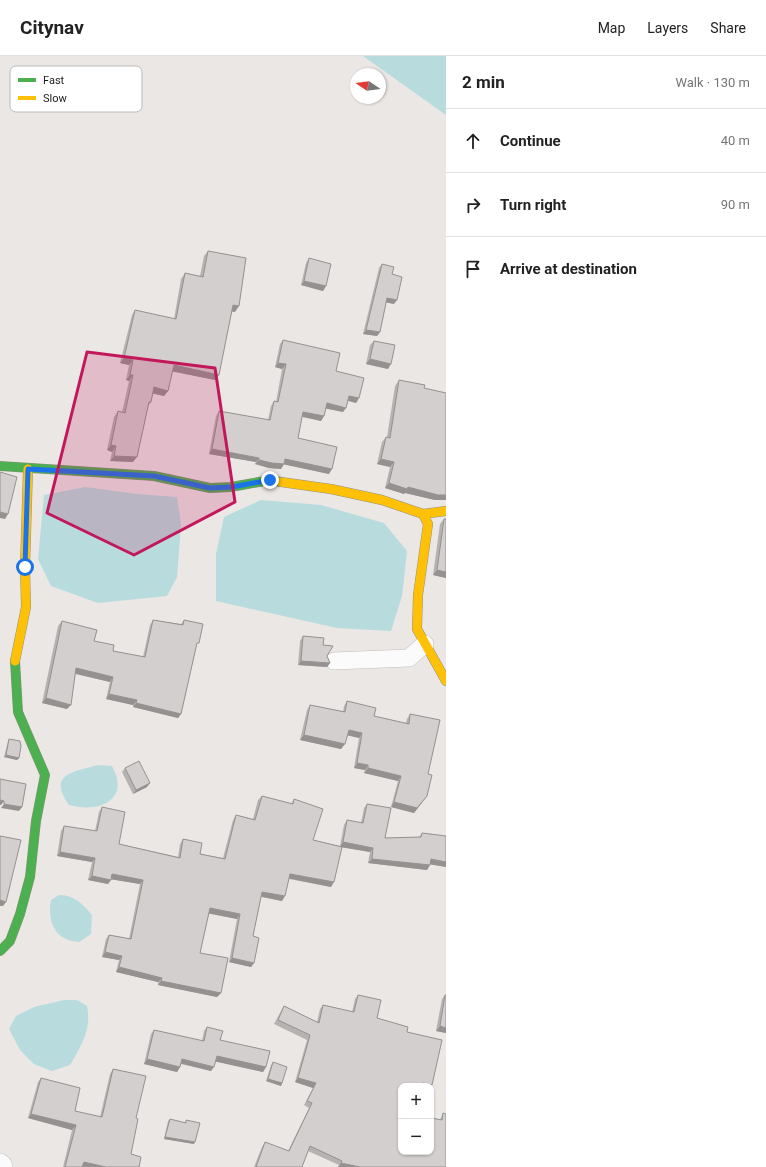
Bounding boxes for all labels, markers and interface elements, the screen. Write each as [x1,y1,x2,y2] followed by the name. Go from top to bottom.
[20,16,84,39] text: Citynav
[598,20,625,36] text: Map
[647,20,688,36] text: Layers
[710,20,746,36] text: Share
[10,66,142,112] legend
[350,68,386,104] north arrow
[462,72,505,92] text: 2 min
[43,74,65,87] text: Fast
[675,75,750,90] text: Walk · 130 m
[43,92,67,105] text: Slow
[462,130,484,152] icon: ahead
[500,132,561,150] text: Continue
[721,133,750,148] text: 40 m
[462,194,484,216] icon: right
[500,196,566,214] text: Turn right
[721,197,750,212] text: 90 m
[462,258,484,280] icon: arrive
[500,260,637,278] text: Arrive at destination
[261,471,279,489] route end
[16,558,34,576] route start
[398,1083,434,1155] map controls
[398,1083,434,1119] button: +
[398,1119,434,1155] button: −

